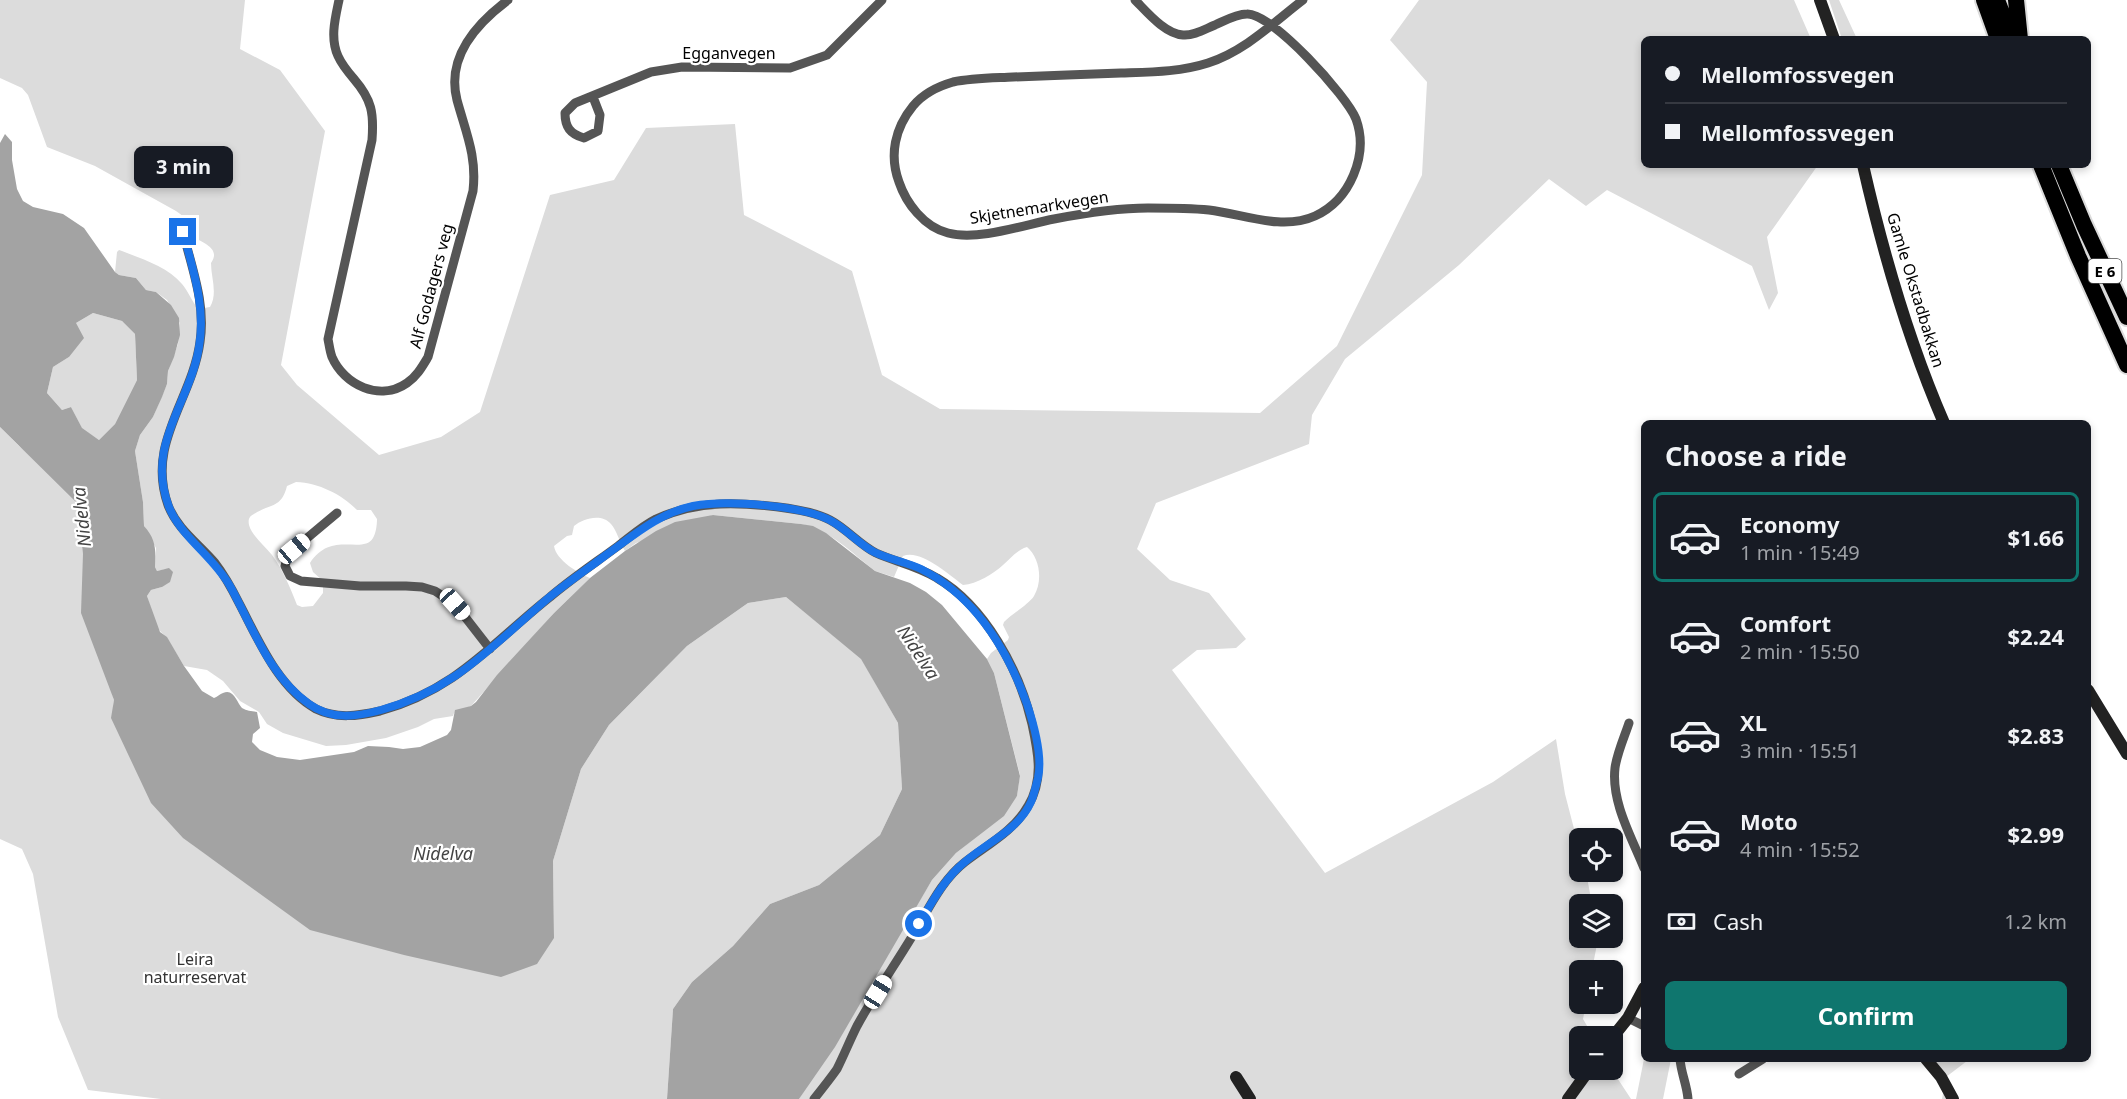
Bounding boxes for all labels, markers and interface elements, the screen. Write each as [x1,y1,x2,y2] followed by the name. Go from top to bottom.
[682,42,776,64] street label: Egganvegen
[1701,59,1895,89] text: Mellomfossvegen
[1701,117,1895,147] text: Mellomfossvegen
[134,145,232,187] callout: 3 min
[156,153,211,180] text: 3 min
[968,185,1110,229] street label: Skjetnemarkvegen
[1882,210,1950,370] street label: Gamle Okstadbakkan
[169,218,196,245] route end
[404,221,458,351] street label: Alf Godagers veg
[2088,259,2122,283] road number: E 6
[1665,437,1847,474] text: Choose a ride
[66,486,96,548] water label: Nidelva
[1740,509,1839,539] text: Economy
[1668,510,1722,564] icon: car
[2007,522,2064,552] text: $1.66
[274,531,314,567] car
[1740,539,1860,566] text: 1 min · 15:49
[436,585,474,623] car
[1740,608,1831,638] text: Comfort
[1668,609,1722,663] icon: car
[893,620,945,684] water label: Nidelva
[2007,621,2064,651] text: $2.24
[1740,638,1860,665] text: 2 min · 15:50
[1740,707,1767,737] text: XL
[1668,708,1722,762] icon: car
[2007,720,2064,750] text: $2.83
[1740,737,1860,764] text: 3 min · 15:51
[1740,806,1798,836] text: Moto
[1668,807,1722,861] icon: car
[2007,819,2064,849] text: $2.99
[1569,828,1623,1080] map controls
[1569,828,1623,882] button: locate
[1740,836,1860,863] text: 4 min · 15:52
[413,841,473,865] water label: Nidelva
[1569,894,1623,948] button: layers
[1665,905,1698,938] icon: cash
[1713,906,1763,936] text: Cash
[2004,908,2067,935] text: 1.2 km
[905,910,932,937] route start
[144,948,247,988] park label: Leira naturreservat
[1569,960,1623,1014] button: +
[861,972,895,1012] car
[1665,981,2067,1050] button: Confirm
[1569,1026,1623,1080] button: −

